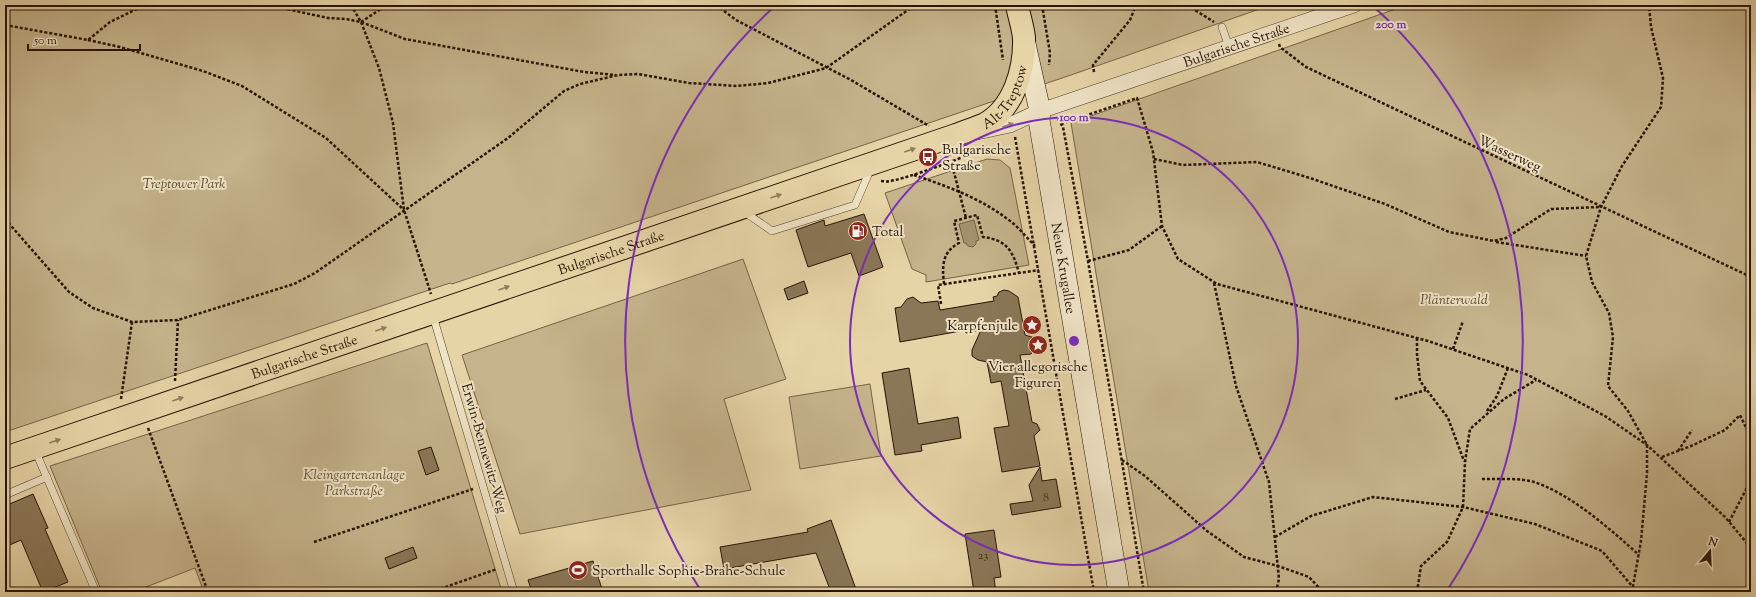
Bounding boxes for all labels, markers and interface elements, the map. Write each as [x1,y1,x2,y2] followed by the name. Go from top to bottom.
[1376,16,1406,34] text: 200 m
[1181,19,1293,74] street label: Bulgarische Straße
[28,26,140,52] scale bar
[33,32,57,50] text: 50 m
[979,63,1034,135] street label: Alt-Treptow
[1058,109,1089,127] text: 100 m
[1003,122,1015,128] one-way arrow
[1474,132,1544,178] street label: Wasserweg
[942,141,1011,177] place label: Bulgarische Straße
[917,146,939,168] bus stop icon: Bulgarische Straße
[904,147,916,153] one-way arrow
[143,175,226,195] park label: Treptower Park
[771,193,783,199] one-way arrow
[847,220,869,242] fuel station icon: Total
[1045,221,1080,316] street label: Neue Krugallee
[872,223,903,243] place label: Total
[556,227,668,281] street label: Bulgarische Straße
[498,285,510,291] one-way arrow
[1420,291,1488,311] park label: Plänterwald
[1021,314,1043,336] place icon: Karpfenjule
[947,317,1018,337] place label: Karpfenjule
[375,326,387,332] one-way arrow
[249,331,361,386] street label: Bulgarische Straße
[1027,334,1049,356] place icon: Vier allegorische Figuren
[1067,334,1081,348] centre of rings
[988,358,1088,394] place label: Vier allegorische Figuren
[455,381,511,516] street label: Erwin-Bennewitz-Weg
[172,395,184,401] one-way arrow
[49,437,61,443] one-way arrow
[303,466,405,502] park label: Kleingartenanlage Parkstraße
[1043,489,1049,507] house number: 8
[1690,531,1730,571] north arrow
[1705,533,1720,552] text: N
[978,547,988,565] house number: 23
[567,559,589,581] sports icon: Sporthalle Sophie-Brahe-Schule
[592,562,786,582] place label: Sporthalle Sophie-Brahe-Schule

